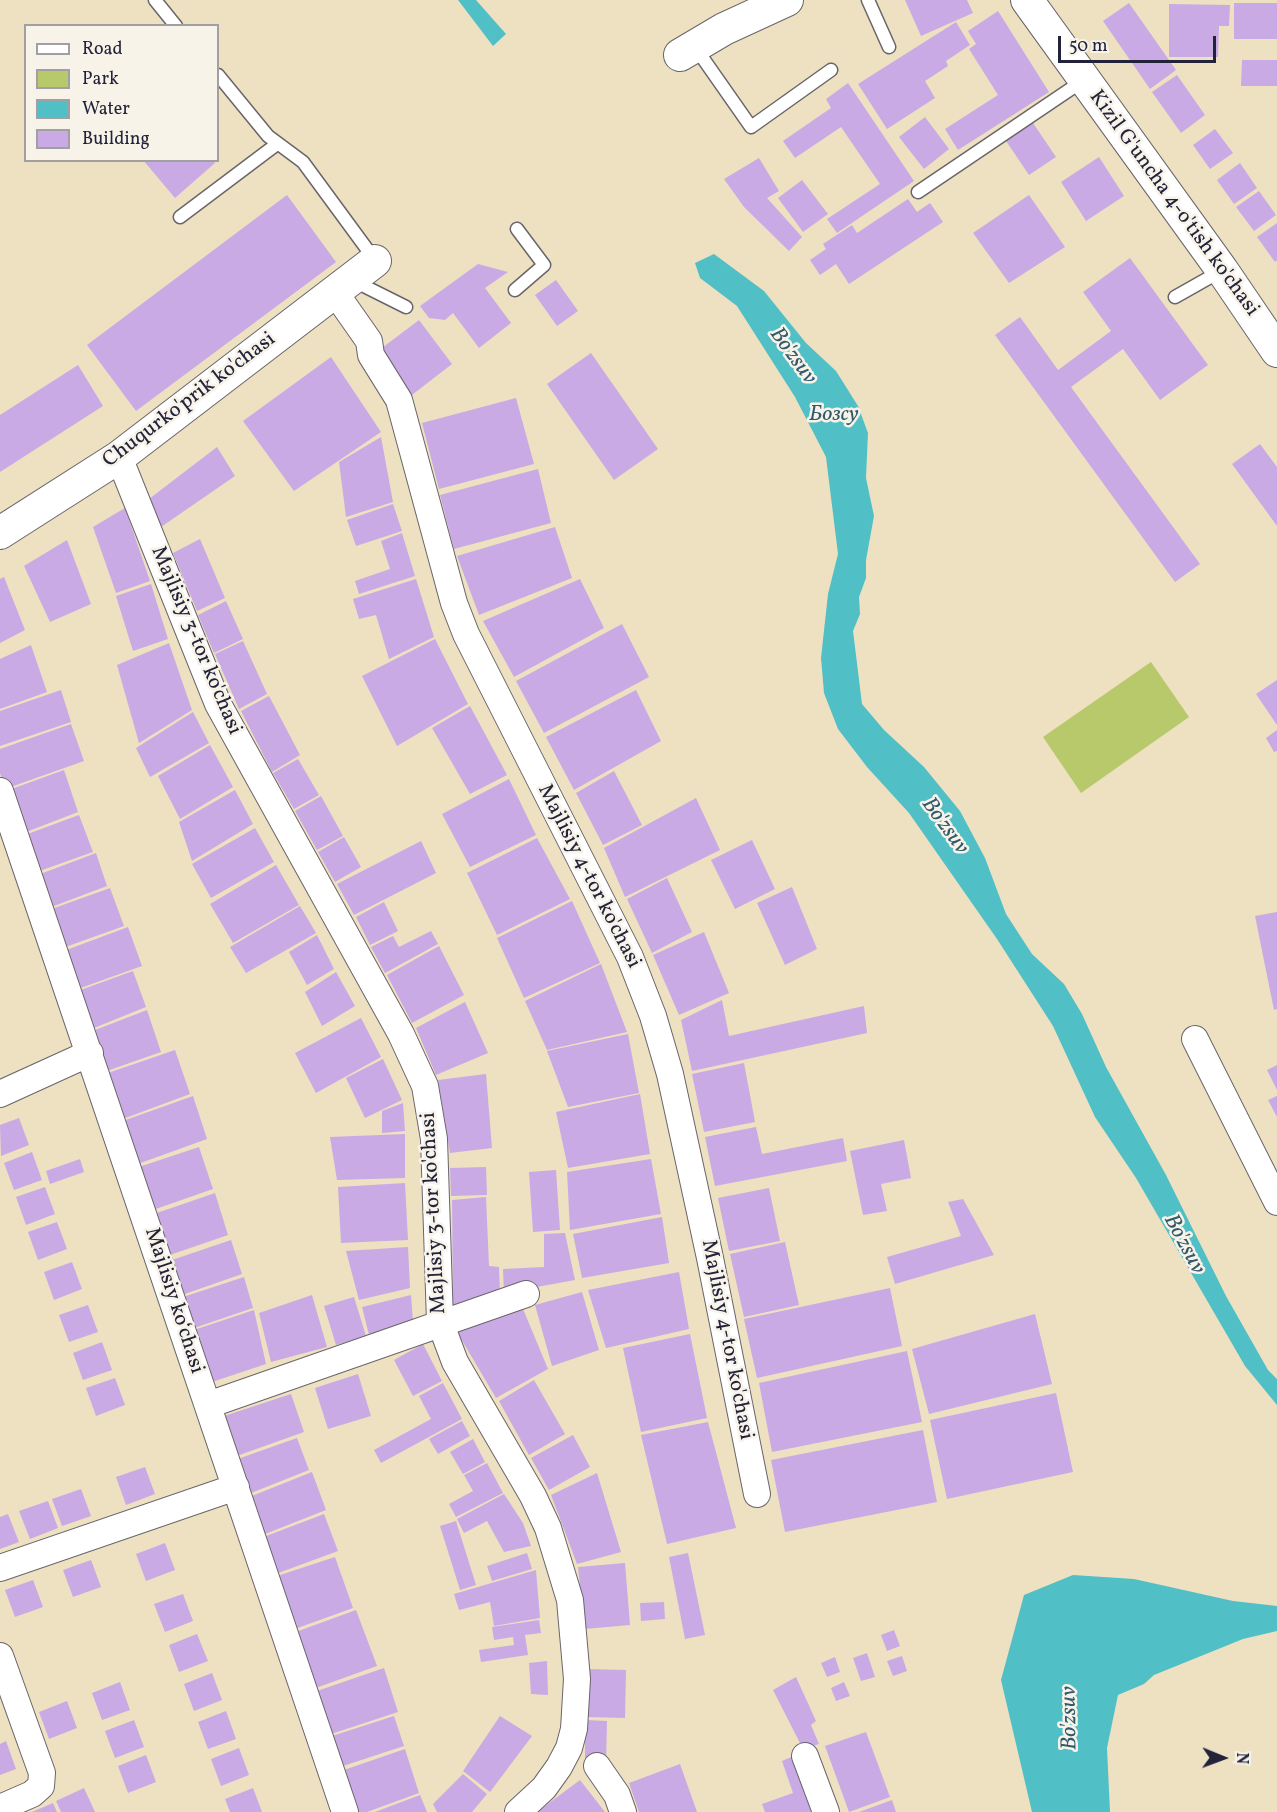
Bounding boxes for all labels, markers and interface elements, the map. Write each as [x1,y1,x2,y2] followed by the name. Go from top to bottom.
[24,24,219,162] legend
[1061,24,1218,62] scale bar
[1069,34,1108,59] text: 50 m
[82,37,123,62] text: Road
[82,67,119,92] text: Park
[1082,86,1264,322] street label: Kizil G'uncha 4-o'tish ko'chasi
[82,97,130,122] text: Water
[82,127,150,152] text: Building
[762,323,822,391] water label: Bo'zsuv
[99,328,281,474] street label: Chuqurko'prik ko'chasi
[809,403,859,429] water label: Бозсу
[144,543,246,739] street label: Majlisiy 3-tor ko'chasi
[531,781,645,973] street label: Majlisiy 4-tor ko'chasi
[914,793,974,861] water label: Bo'zsuv
[417,1111,453,1315] street label: Majlisiy 3-tor ko'chasi
[1156,1210,1210,1280] water label: Bo'zsuv
[138,1225,208,1377] street label: Majlisiy koʻchasi
[694,1238,758,1442] street label: Majlisiy 4-tor ko'chasi
[1057,1686,1085,1750] water label: Bo'zsuv
[1193,1728,1253,1788] north arrow
[1230,1752,1252,1764] text: N

